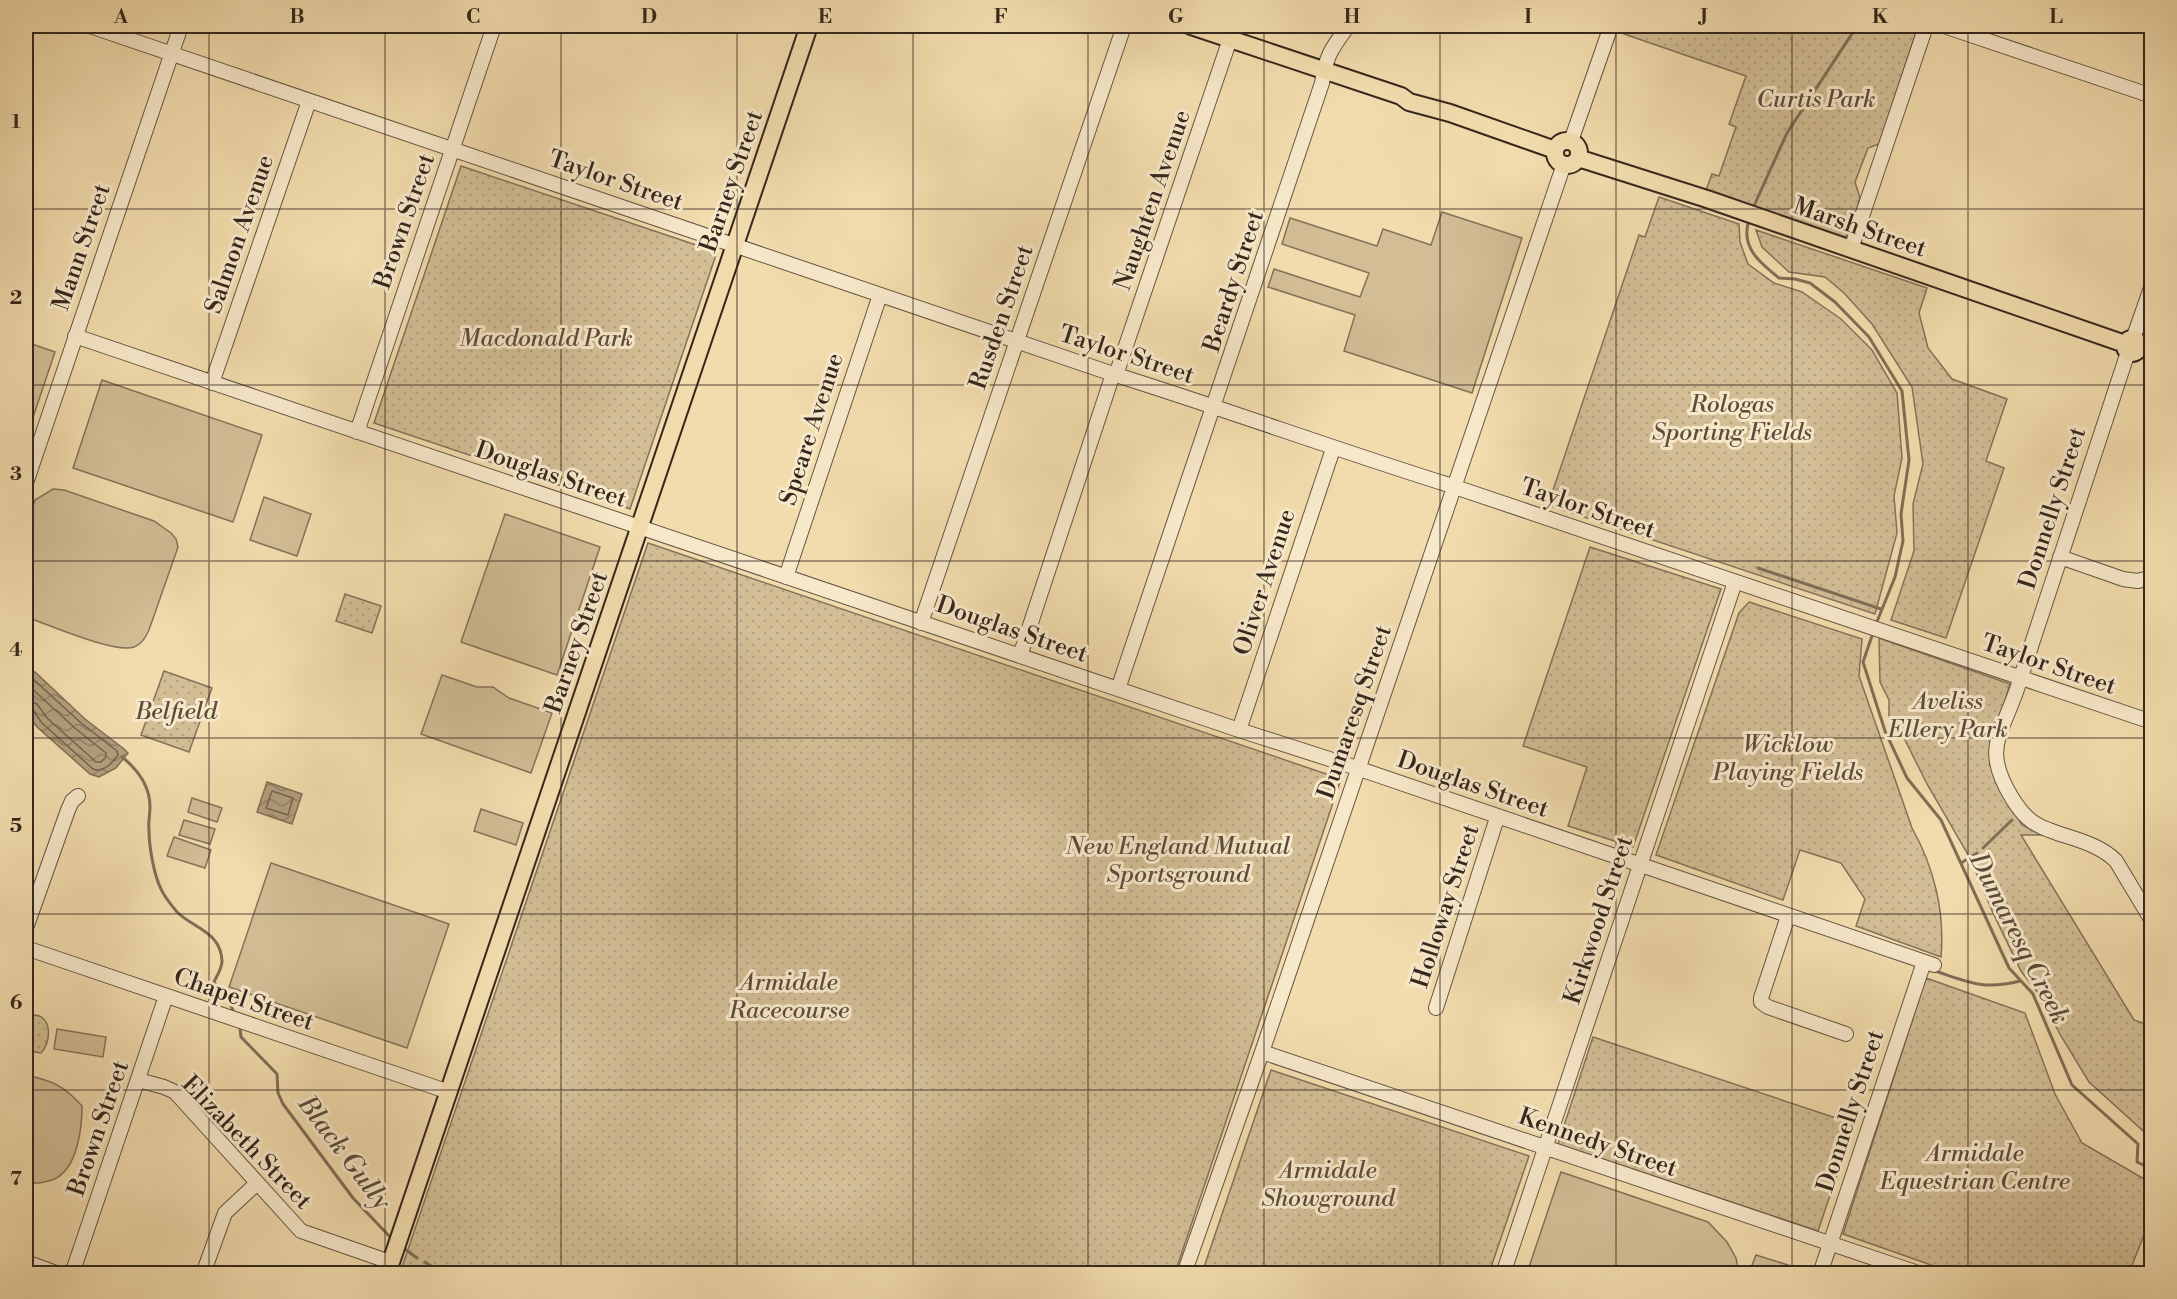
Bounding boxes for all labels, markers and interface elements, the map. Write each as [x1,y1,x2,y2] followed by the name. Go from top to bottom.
[113,5,129,30] text: A
[289,5,305,30] text: B
[466,5,480,30] text: C
[641,5,657,30] text: D
[818,5,832,30] text: E
[994,5,1008,30] text: F
[1168,5,1184,30] text: G
[1344,5,1361,30] text: H
[1524,5,1532,30] text: I
[1697,5,1708,30] text: J
[1872,5,1889,30] text: K
[2049,5,2063,30] text: L
[1756,85,1876,115] park label: Curtis Park
[693,106,770,257] street label: Barney Street
[1108,106,1198,294] street label: Naughten Avenue
[11,110,21,135] text: 1
[545,144,687,218] street label: Taylor Street
[367,149,442,294] street label: Brown Street
[199,151,281,318] street label: Salmon Avenue
[46,180,118,315] street label: Mann Street
[1789,191,1931,265] street label: Marsh Street
[1197,206,1271,357] street label: Beardy Street
[963,241,1041,394] street label: Rusden Street
[10,286,22,311] text: 2
[1055,319,1198,391] street label: Taylor Street
[459,324,633,354] park label: Macdonald Park
[773,349,851,509] street label: Speare Avenue
[1652,390,1812,448] park label: Rologas Sporting Fields
[2013,423,2093,593] street label: Donnelly Street
[471,435,631,515] street label: Douglas Street
[10,462,22,487] text: 3
[1517,472,1659,546] street label: Taylor Street
[1227,505,1303,659] street label: Oliver Avenue
[538,567,615,718] street label: Barney Street
[932,590,1092,670] street label: Douglas Street
[1311,621,1399,803] street label: Dumaresq Street
[1978,628,2120,702] street label: Taylor Street
[9,638,23,663] text: 4
[1887,687,2008,745] park label: Aveliss Ellery Park
[134,697,218,727] park label: Belfield
[1712,730,1863,788] park label: Wicklow Playing Fields
[1393,745,1553,825] street label: Douglas Street
[10,814,22,839] text: 5
[1405,820,1487,992] street label: Holloway Street
[1065,832,1291,890] park label: New England Mutual Sportsground
[1558,832,1640,1008] street label: Kirkwood Street
[1962,846,2076,1030] water label: Dumaresq Creek
[170,962,318,1038] street label: Chapel Street
[728,968,849,1026] park label: Armidale Racecourse
[10,991,23,1016] text: 6
[1811,1026,1891,1196] street label: Donnelly Street
[61,1056,136,1201] street label: Brown Street
[175,1070,318,1216] street label: Elizabeth Street
[290,1088,398,1216] water label: Black Gully
[1514,1102,1681,1184] street label: Kennedy Street
[1879,1139,2070,1197] park label: Armidale Equestrian Centre
[1261,1156,1396,1214] park label: Armidale Showground
[10,1167,22,1192] text: 7

